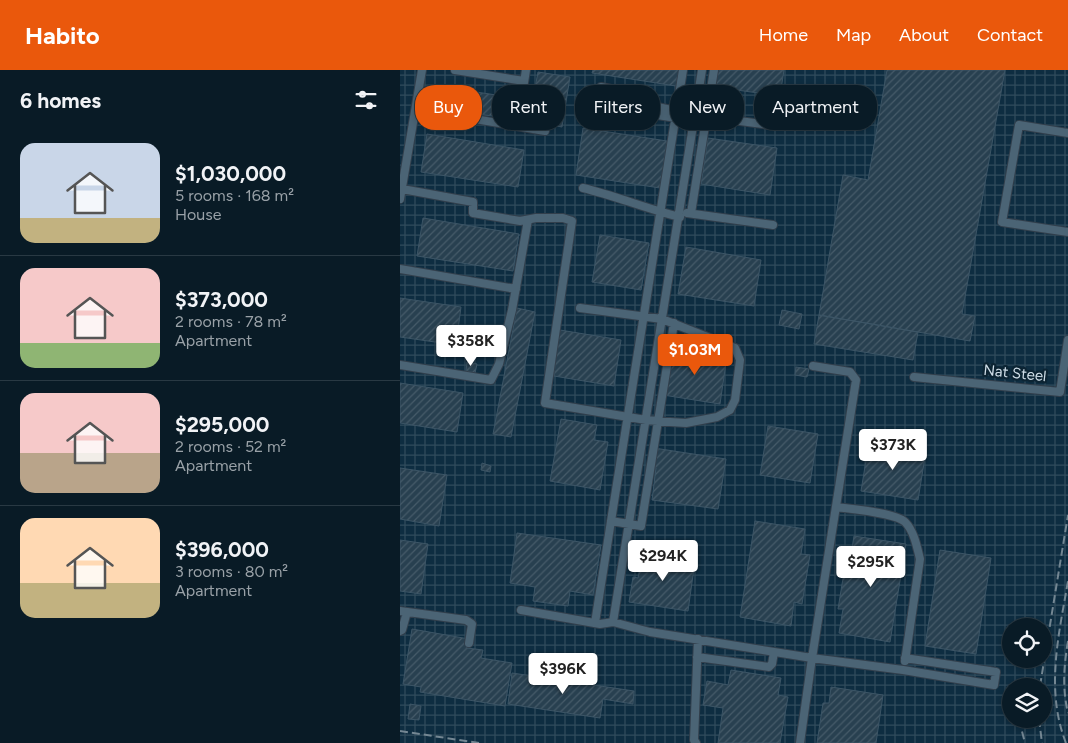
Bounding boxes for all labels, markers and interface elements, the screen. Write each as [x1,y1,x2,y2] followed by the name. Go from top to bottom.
[25,21,100,50] text: Habito
[759,24,808,46] text: Home
[836,24,871,46] text: Map
[899,24,949,46] text: About
[977,24,1043,46] text: Contact
[415,85,482,130] chip: Buy
[492,85,565,130] chip: Rent
[575,85,660,130] chip: Filters
[670,85,744,130] chip: New
[754,85,877,130] chip: Apartment
[352,86,380,114] icon: filters
[20,88,101,113] text: 6 homes
[175,161,286,186] text: $1,030,000
[60,163,120,223] icon: home
[175,186,294,205] text: 5 rooms · 168 m²
[175,205,221,224] text: House
[175,287,268,312] text: $373,000
[60,288,120,348] icon: home
[175,312,287,331] text: 2 rooms · 78 m²
[436,324,506,367] pin: $358K
[175,331,252,350] text: Apartment
[447,331,495,350] text: $358K
[654,334,736,376] pin: $1.03M
[669,340,721,359] text: $1.03M
[983,361,1047,385] street label: Nat Steel
[175,412,269,437] text: $295,000
[60,413,120,473] icon: home
[858,428,928,471] pin: $373K
[870,435,916,454] text: $373K
[175,437,286,456] text: 2 rooms · 52 m²
[175,456,252,475] text: Apartment
[175,537,269,562] text: $396,000
[60,538,120,598] icon: home
[628,540,698,582] pin: $294K
[639,546,687,565] text: $294K
[836,546,906,588] pin: $295K
[847,552,895,571] text: $295K
[175,562,288,581] text: 3 rooms · 80 m²
[175,581,252,600] text: Apartment
[1002,618,1052,728] map controls
[1002,618,1052,668] button: locate
[528,652,598,695] pin: $396K
[540,659,586,678] text: $396K
[1002,678,1052,728] button: layers

